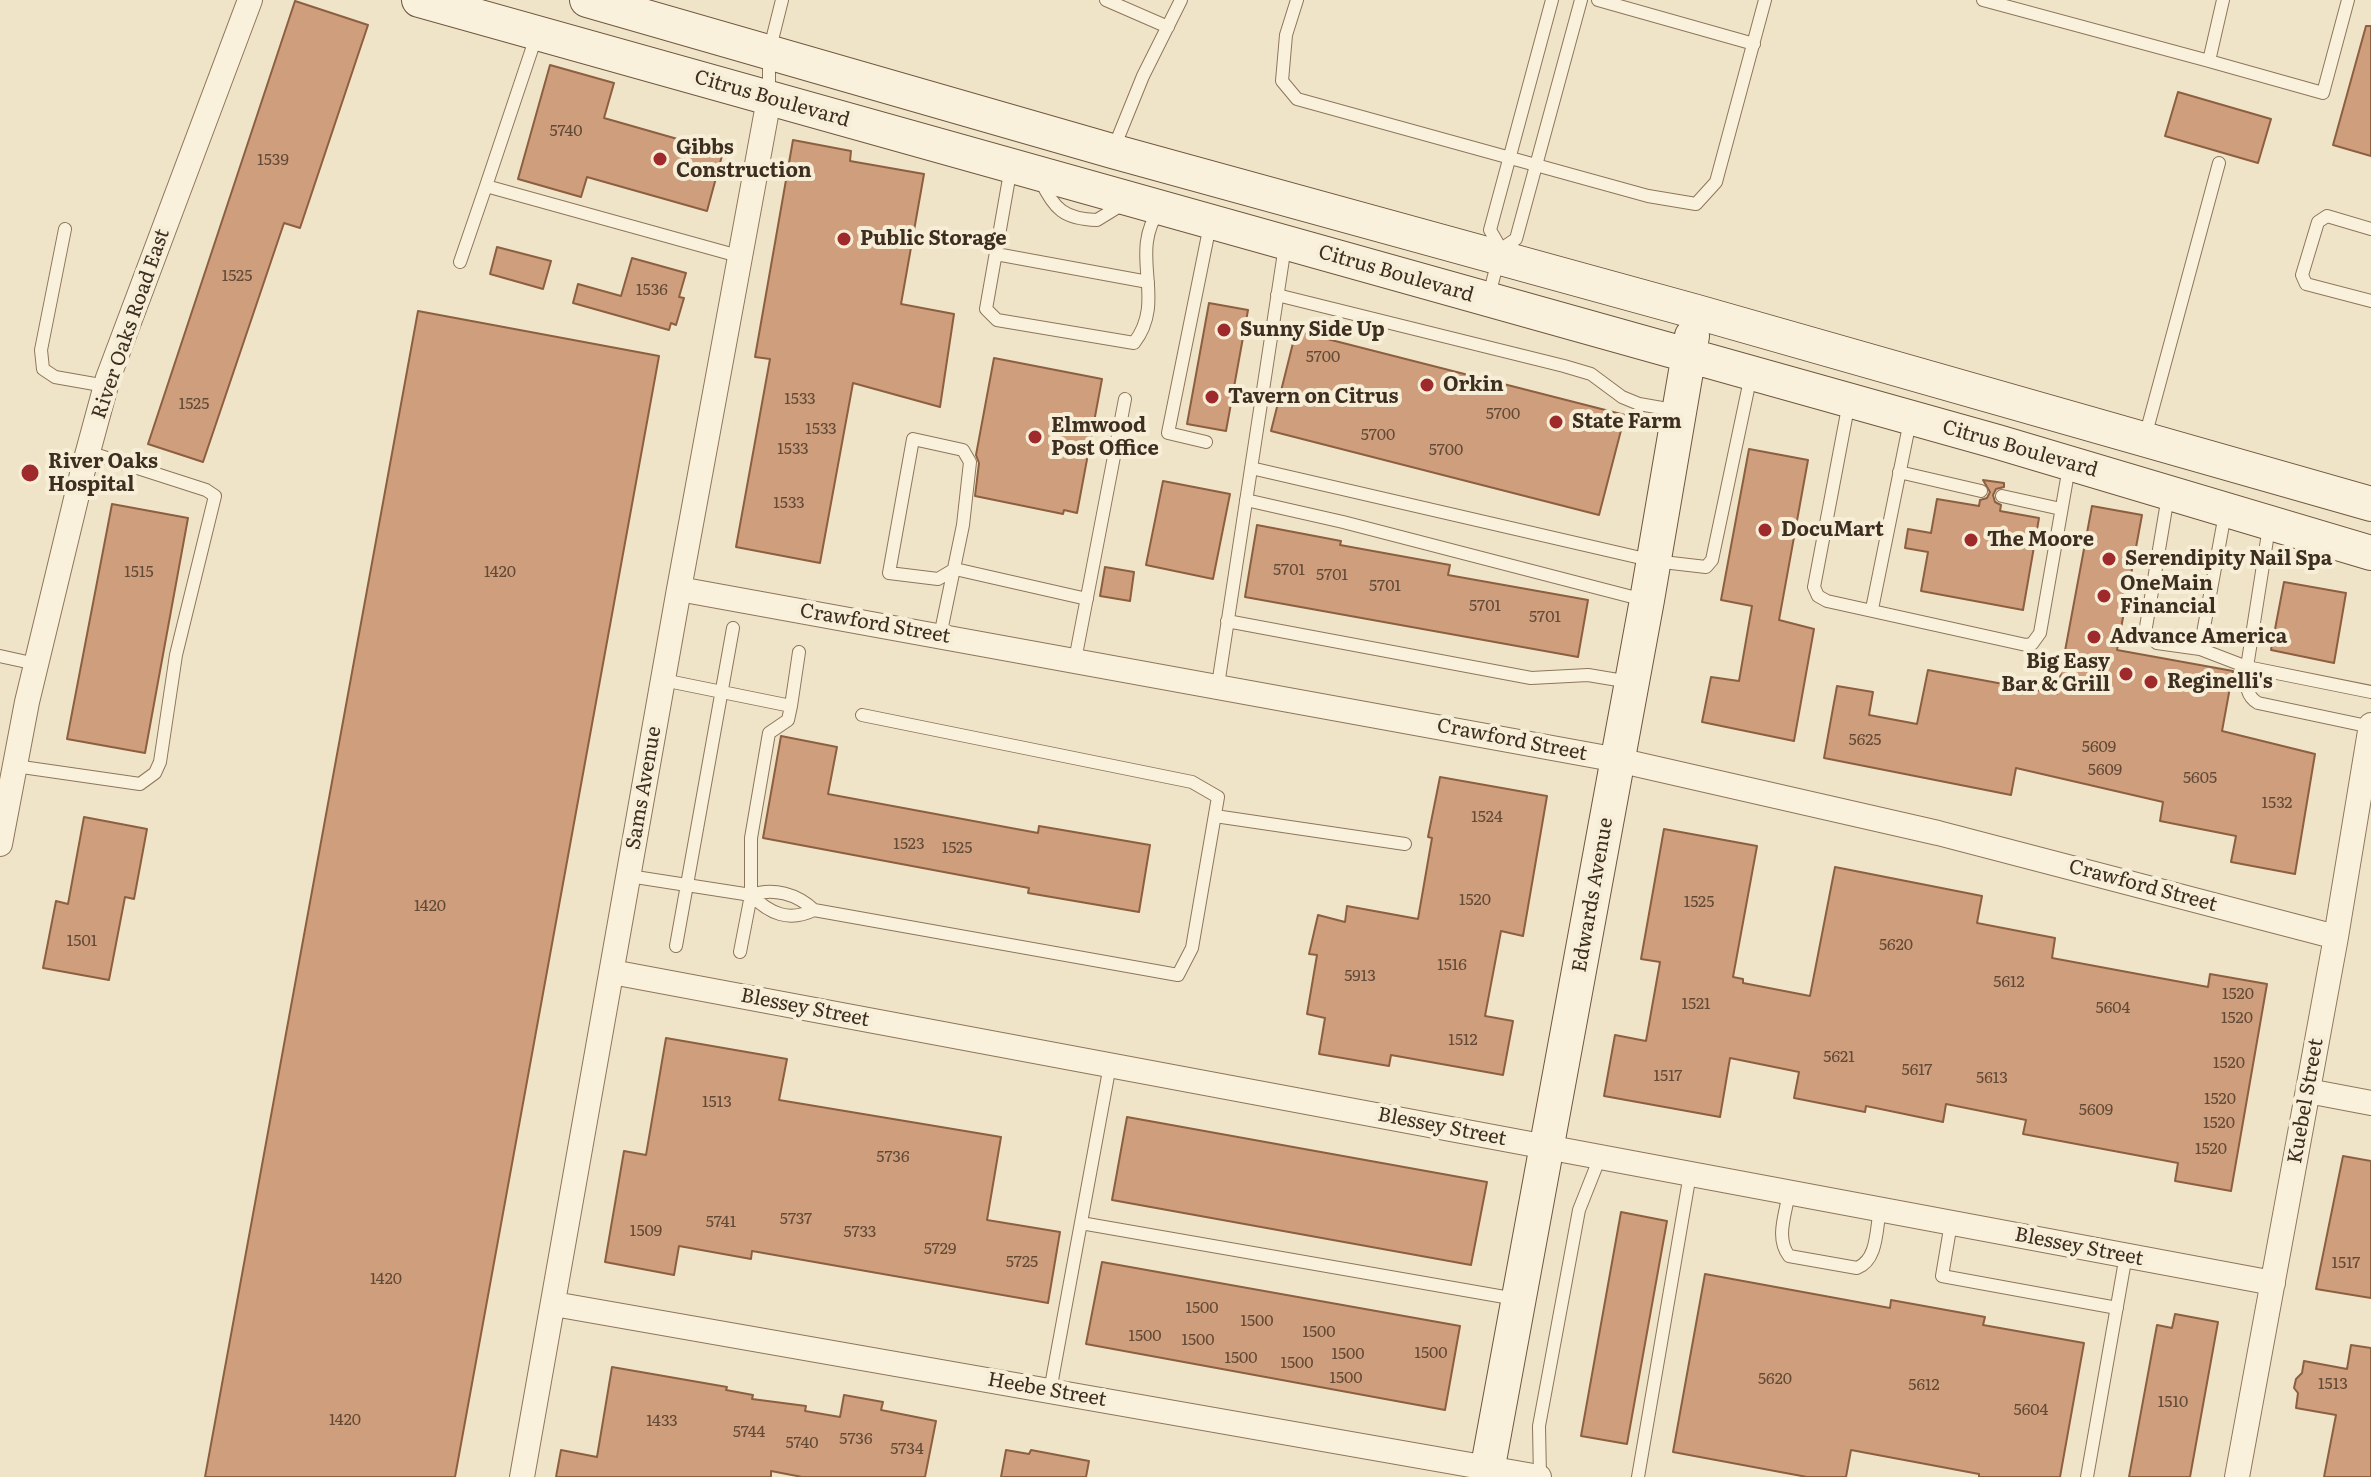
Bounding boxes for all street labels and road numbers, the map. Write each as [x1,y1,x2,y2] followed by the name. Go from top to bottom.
[692,65,852,133] street label: Citrus Boulevard
[87,226,175,422] street label: River Oaks Road East
[1316,240,1476,308] street label: Citrus Boulevard
[1940,415,2100,483] street label: Citrus Boulevard
[798,599,952,649] street label: Crawford Street
[1435,714,1589,766] street label: Crawford Street
[621,724,667,852] street label: Sams Avenue
[1568,816,1618,974] street label: Edwards Avenue
[2066,855,2220,917] street label: Crawford Street
[739,984,871,1032] street label: Blessey Street
[2283,1036,2329,1166] street label: Kuebel Street
[1376,1103,1508,1151] street label: Blessey Street
[2013,1223,2145,1271] street label: Blessey Street
[986,1368,1108,1412] street label: Heebe Street

